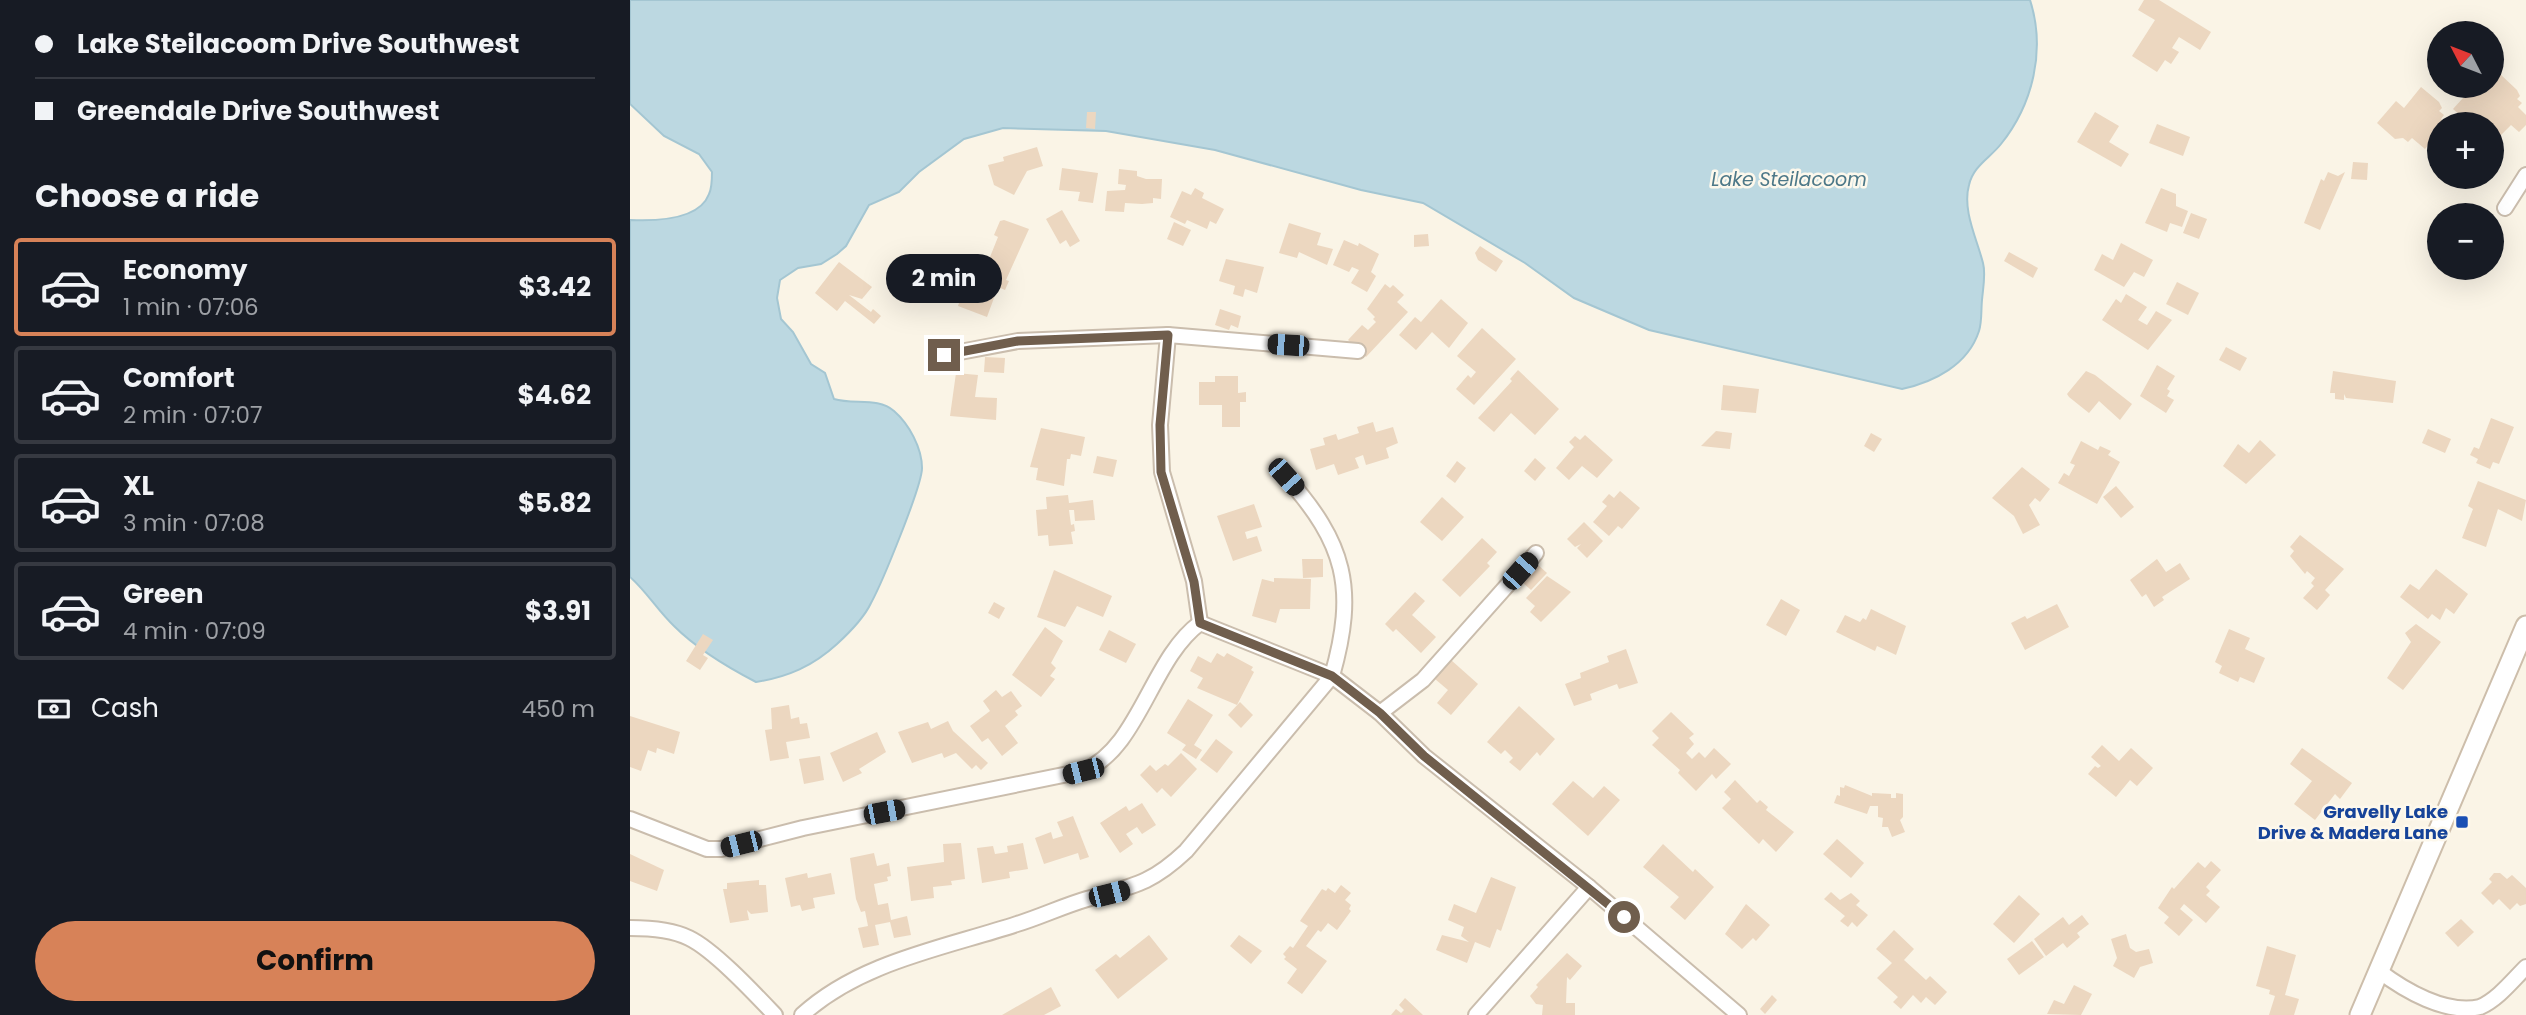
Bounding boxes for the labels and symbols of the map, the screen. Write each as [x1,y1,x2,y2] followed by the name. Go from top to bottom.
[2427,21,2504,98] north arrow
[1711,166,1867,193] water label: Lake Steilacoom
[886,254,1002,302] callout: 2 min
[1267,333,1310,357] car
[928,339,960,371] route end
[1265,454,1308,500] car
[1499,548,1542,594] car
[1061,756,1106,786] car
[862,798,907,826] car
[2258,799,2448,845] place label: Gravelly Lake Drive & Madera Lane
[2454,814,2470,830] marker: Gravelly Lake Drive & Madera Lane
[719,829,764,859] car
[1087,879,1132,909] car
[1608,901,1640,933] route start

